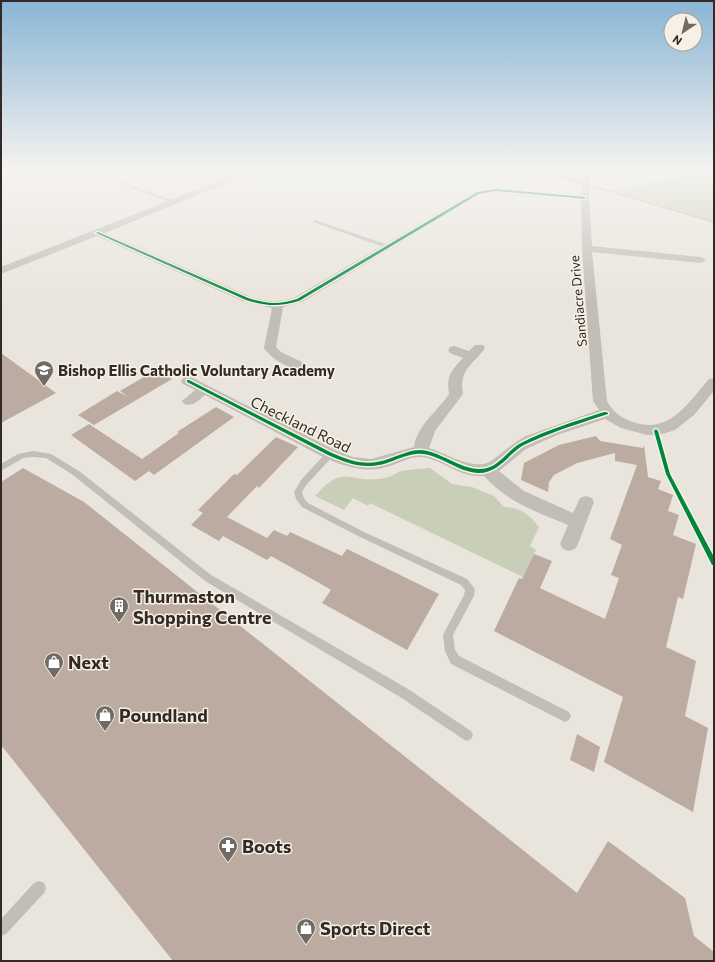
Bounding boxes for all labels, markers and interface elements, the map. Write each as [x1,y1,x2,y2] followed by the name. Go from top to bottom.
[663,12,703,52] north arrow
[670,33,684,48] text: N
[566,255,590,347] street label: Sandiacre Drive
[33,359,55,387] school or university icon: Bishop Ellis Catholic Voluntary Academy
[58,361,336,379] place label: Bishop Ellis Catholic Voluntary Academy
[248,392,354,456] street label: Checkland Road
[133,585,272,628] place label: Thurmaston Shopping Centre
[108,595,130,623] building icon: Thurmaston Shopping Centre
[43,651,65,679] shop icon: Next
[68,651,109,673] place label: Next
[94,704,116,732] shop icon: Poundland
[119,704,208,726] place label: Poundland
[217,835,239,863] pharmacy icon: Boots
[242,835,291,857] place label: Boots
[295,917,317,945] shop icon: Sports Direct
[320,917,431,939] place label: Sports Direct

